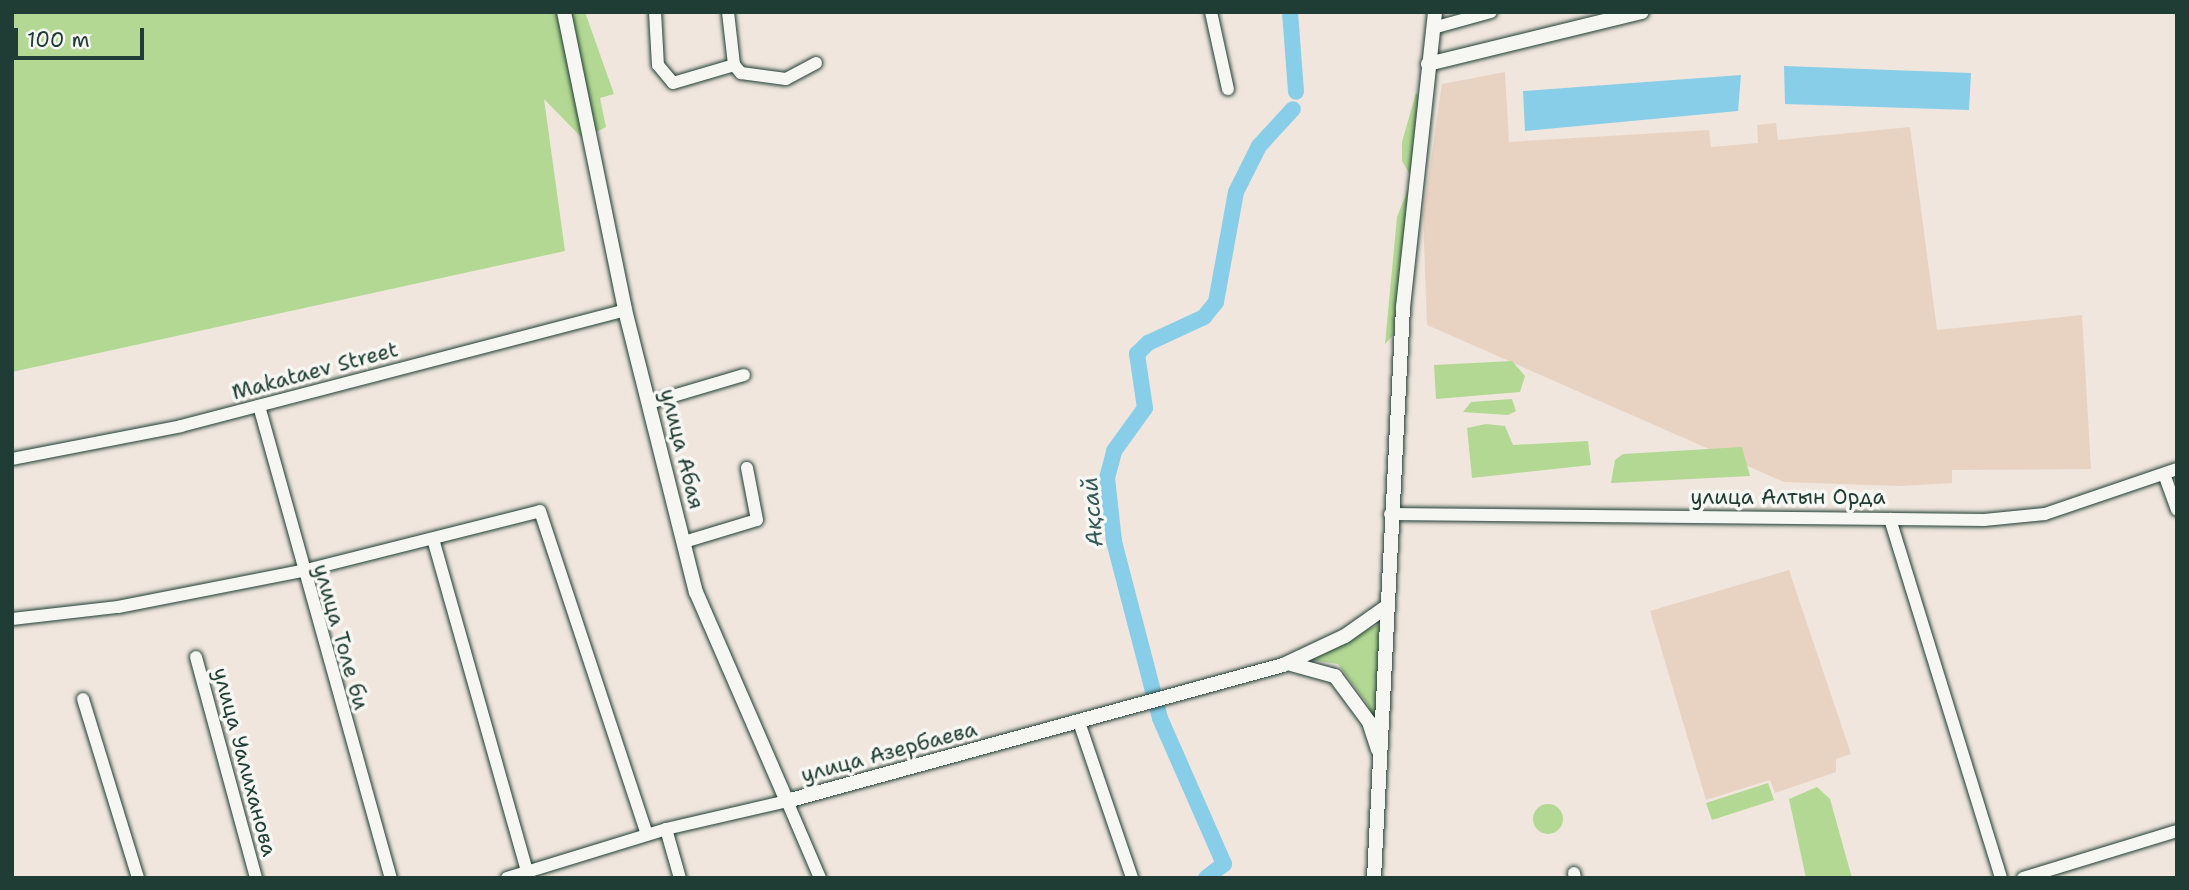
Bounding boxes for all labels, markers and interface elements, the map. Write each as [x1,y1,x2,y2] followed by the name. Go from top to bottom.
[18,14,147,58] scale bar
[27,26,90,54] text: 100 m
[229,337,401,405] street label: Makataev Street
[655,386,709,512] street label: улица Абая
[1075,476,1109,548] water label: Ақсай
[1691,484,1885,510] street label: улица Алтын Орда
[308,561,374,713] street label: улица Толе би
[208,665,282,859] street label: улица Уалиханова
[798,716,980,788] street label: улица Азербаева

